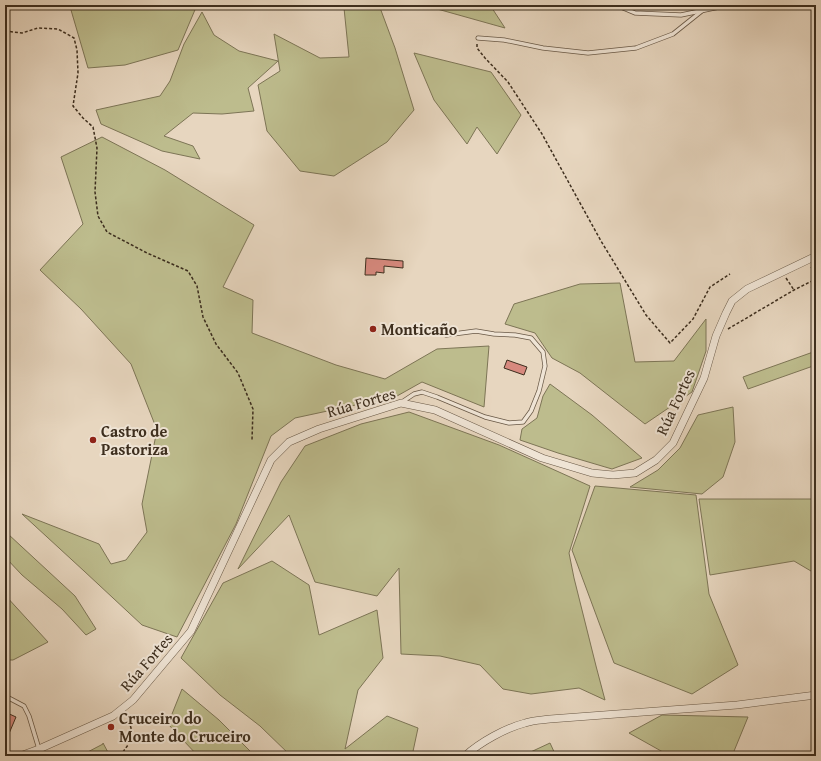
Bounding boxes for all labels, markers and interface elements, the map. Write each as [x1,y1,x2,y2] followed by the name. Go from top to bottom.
[381,317,458,341] place label: Monticaño
[368,324,378,334] marker: Monticaño
[649,365,701,439] street label: Rúa Fortes
[324,381,398,423] street label: Rúa Fortes
[101,419,169,461] place label: Castro de Pastoriza
[88,435,98,445] marker: Castro de Pastoriza
[114,628,178,696] street label: Rúa Fortes
[119,706,251,748] place label: Cruceiro do Monte do Cruceiro
[106,722,116,732] marker: Cruceiro do Monte do Cruceiro

